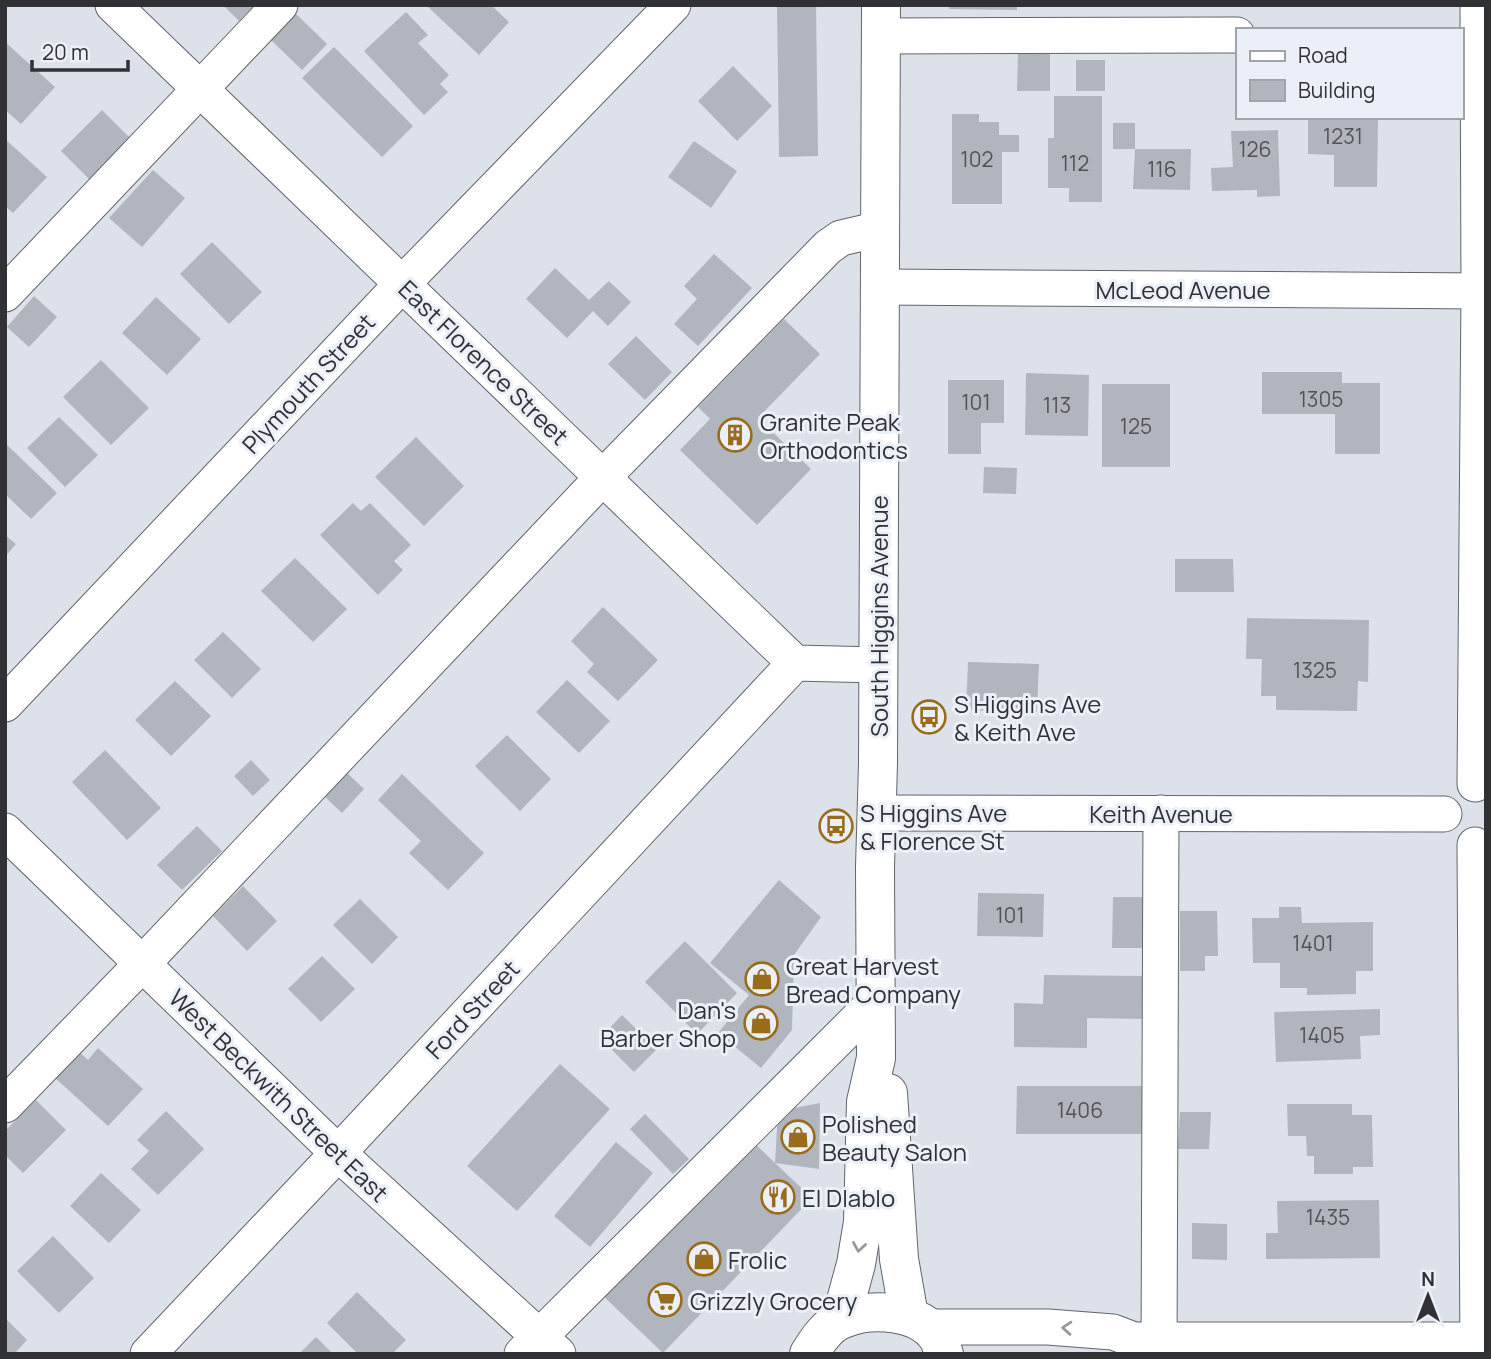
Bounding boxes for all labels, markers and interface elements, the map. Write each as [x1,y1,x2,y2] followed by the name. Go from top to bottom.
[32,28,128,72] scale bar
[1236,28,1463,119] legend
[42,38,89,66] text: 20 m
[1298,41,1348,69] text: Road
[1298,76,1375,104] text: Building
[1323,122,1363,150] house number: 1231
[1238,135,1272,163] house number: 126
[961,145,993,173] house number: 102
[1061,149,1089,177] house number: 112
[1147,155,1177,183] house number: 116
[392,272,576,452] street label: East Florence Street
[1095,273,1271,306] street label: McLeod Avenue
[234,306,382,460] street label: Plymouth Street
[1299,385,1343,413] house number: 1305
[961,388,991,416] house number: 101
[1043,391,1071,419] house number: 113
[760,405,908,466] place label: Granite Peak Orthodontics
[1120,412,1152,440] house number: 125
[716,416,754,454] building icon: Granite Peak Orthodontics
[862,495,895,737] street label: South Higgins Avenue
[1293,656,1337,684] house number: 1325
[954,687,1101,748] place label: S Higgins Ave & Keith Ave
[910,698,948,736] bus stop icon: S Higgins Ave & Keith Ave
[860,796,1007,857] place label: S Higgins Ave & Florence St
[1089,797,1233,830] street label: Keith Avenue
[817,807,855,845] bus stop icon: S Higgins Ave & Florence St
[995,901,1025,929] house number: 101
[1292,929,1334,957] house number: 1401
[786,949,961,1010] place label: Great Harvest Bread Company
[418,952,526,1066] street label: Ford Street
[743,960,781,998] shop icon: Great Harvest Bread Company
[162,981,396,1209] street label: West Beckwith Street East
[600,993,736,1054] place label: Dan's Barber Shop
[742,1004,780,1042] shop icon: Dan's Barber Shop
[1299,1021,1345,1049] house number: 1405
[1057,1096,1103,1124] house number: 1406
[822,1107,967,1168] place label: Polished Beauty Salon
[779,1118,817,1156] shop icon: Polished Beauty Salon
[759,1178,797,1216] restaurant icon: El DIablo
[802,1181,895,1214] place label: El DIablo
[1306,1203,1350,1231] house number: 1435
[685,1240,723,1278] shop icon: Frolic
[851,1242,866,1253] one-way arrow
[728,1243,787,1276] place label: Frolic
[1393,1261,1463,1331] north arrow
[1421,1266,1435,1292] text: N
[646,1281,684,1319] supermarket icon: Grizzly Grocery
[690,1284,858,1317] place label: Grizzly Grocery
[1061,1321,1072,1336] one-way arrow

